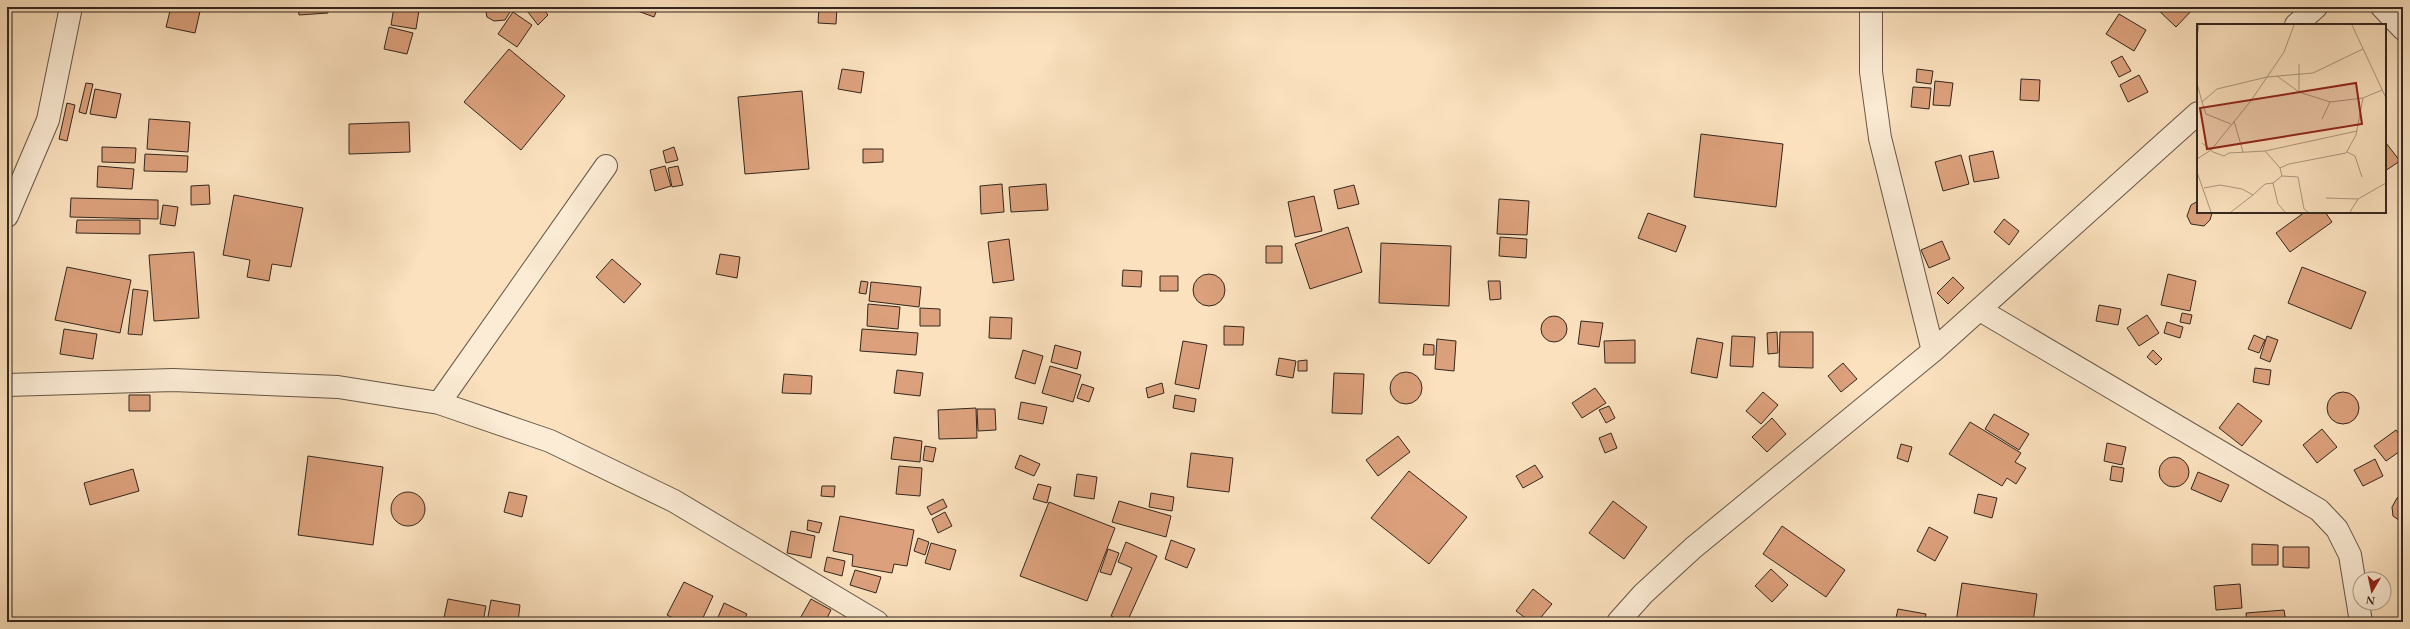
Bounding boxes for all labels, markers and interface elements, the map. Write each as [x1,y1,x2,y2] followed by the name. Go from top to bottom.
[2197,24,2386,213] inset map
[2352,571,2392,611] north arrow
[2365,593,2376,608] text: N

